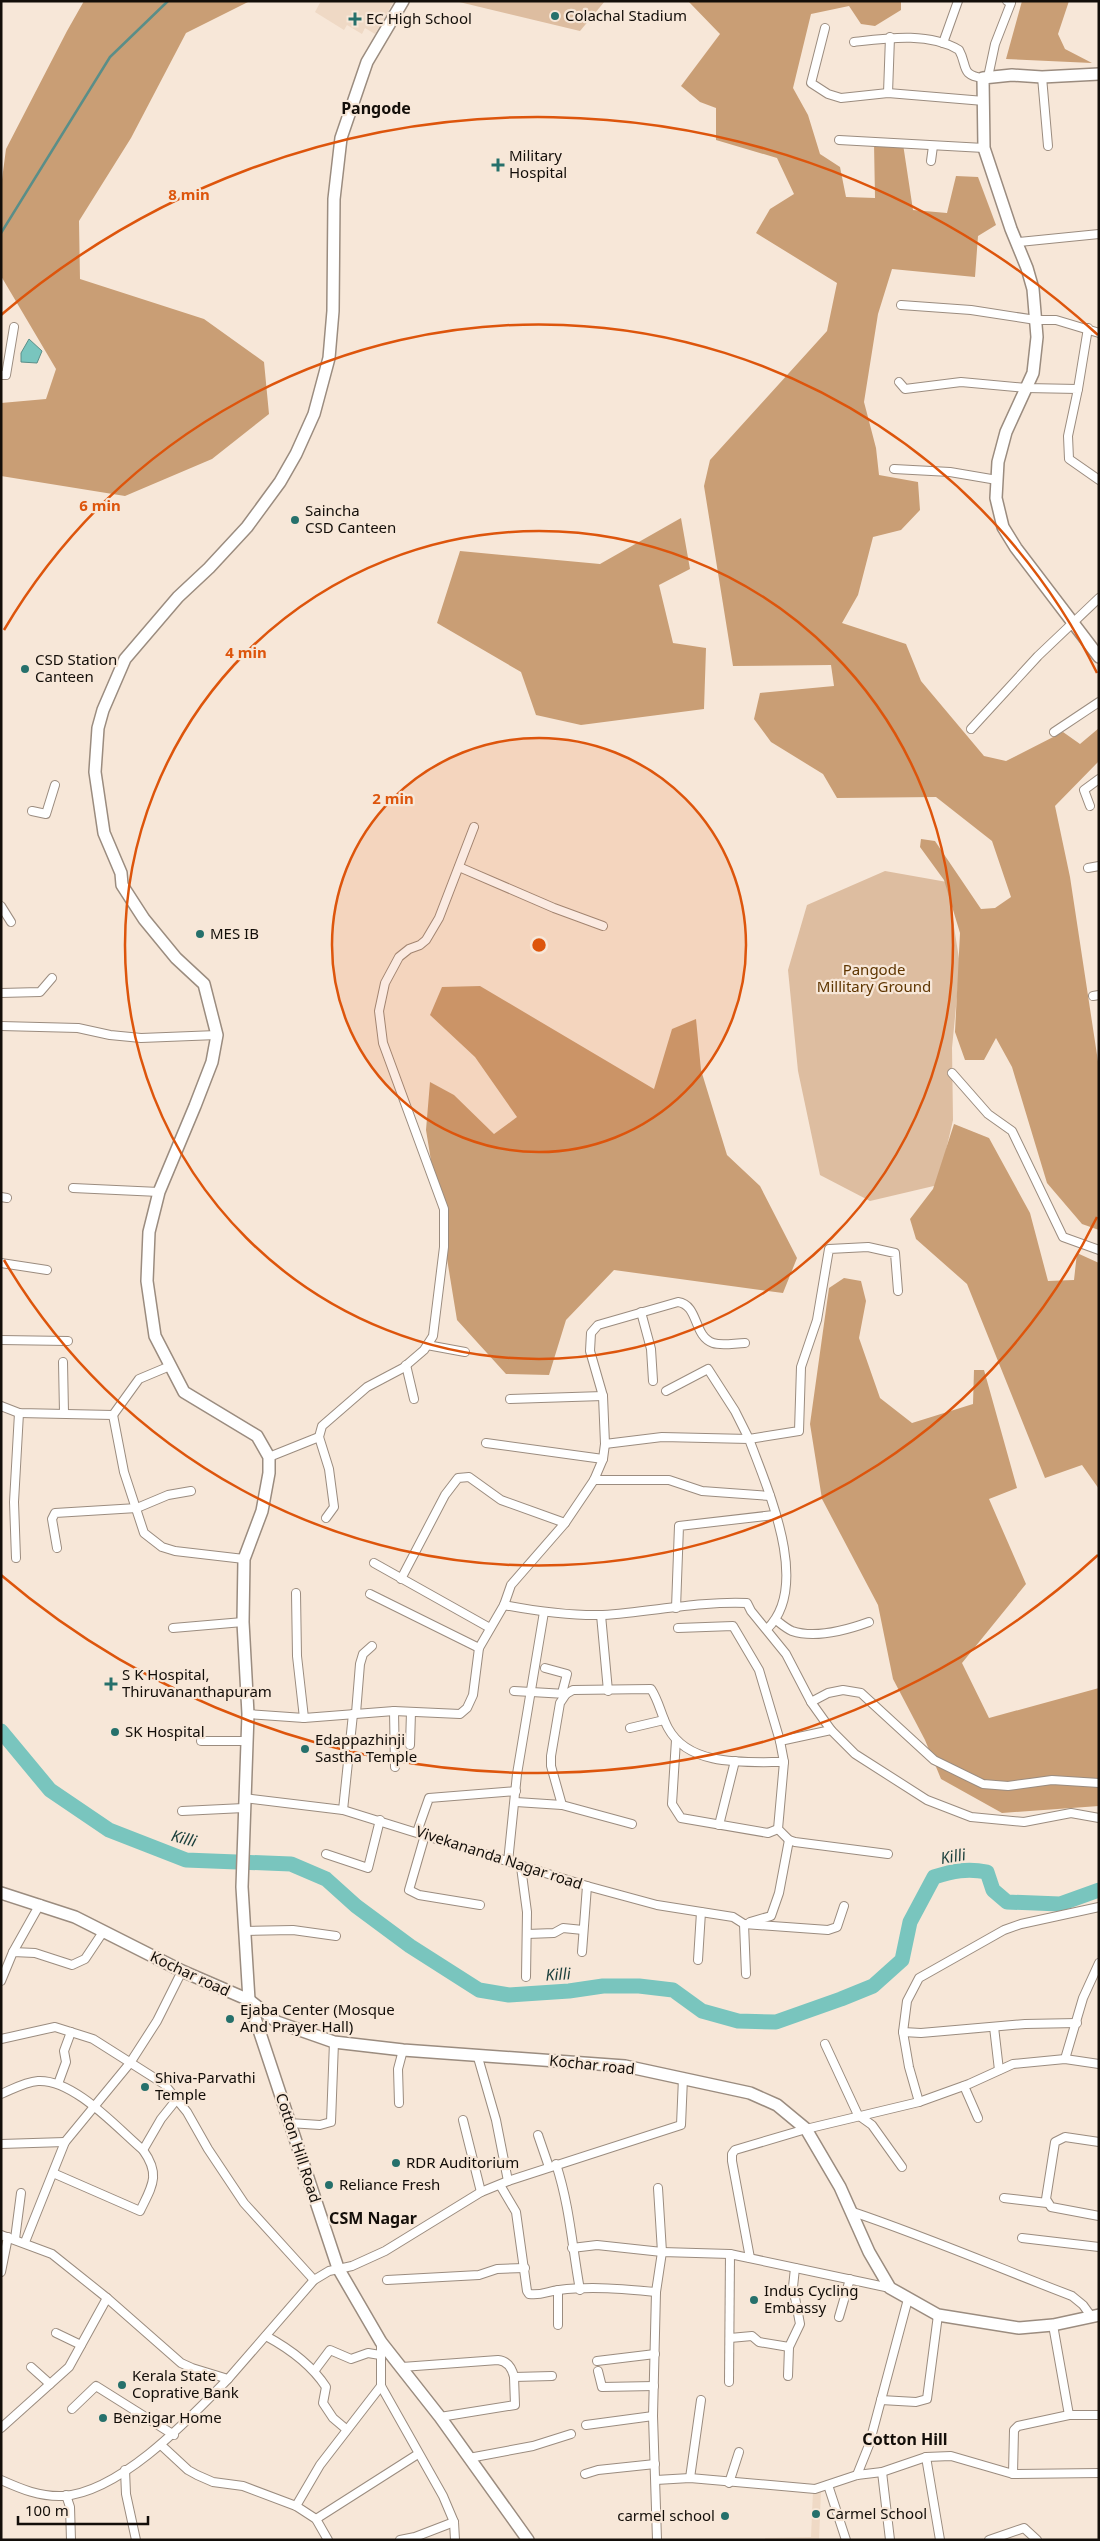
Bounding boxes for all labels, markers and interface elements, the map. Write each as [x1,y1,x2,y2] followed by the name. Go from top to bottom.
[565,5,687,25] place label: Colachal Stadium
[366,8,472,28] place label: EC High School
[549,10,561,22] marker: Colachal Stadium
[348,12,362,26] marker: EC High School
[341,97,411,119] district label: Pangode
[509,145,567,182] place label: Military Hospital
[491,158,505,172] marker: Military Hospital
[168,184,210,204] text: 8 min
[79,495,121,515] text: 6 min
[305,500,396,537] place label: Saincha CSD Canteen
[289,514,301,526] marker: Saincha CSD Canteen
[225,642,267,662] text: 4 min
[35,649,117,686] place label: CSD Station Canteen
[19,663,31,675] marker: CSD Station Canteen
[372,788,414,808] text: 2 min
[210,923,259,943] place label: MES IB
[194,928,206,940] marker: MES IB
[530,936,548,954] centre of rings
[817,959,931,996] park label: Pangode Millitary Ground
[122,1664,272,1701] place label: S K Hospital, Thiruvananthapuram
[104,1677,118,1691] marker: S K Hospital, Thiruvananthapuram
[125,1721,205,1741] place label: SK Hospital
[109,1726,121,1738] marker: SK Hospital
[315,1729,417,1766] place label: Edappazhinji Sastha Temple
[299,1743,311,1755] marker: Edappazhinji Sastha Temple
[413,1821,585,1893] street label: Vivekananda Nagar road
[169,1824,200,1852] water label: Killi
[939,1843,968,1869] water label: Killi
[147,1946,234,2000] street label: Kochar road
[545,1962,572,1986] water label: Killi
[240,1999,395,2036] place label: Ejaba Center (Mosque And Prayer Hall)
[224,2013,236,2025] marker: Ejaba Center (Mosque And Prayer Hall)
[548,2050,636,2078] street label: Kochar road
[155,2067,256,2104] place label: Shiva-Parvathi Temple
[139,2081,151,2093] marker: Shiva-Parvathi Temple
[272,2090,326,2205] street label: Cotton Hill Road
[406,2152,519,2172] place label: RDR Auditorium
[390,2157,402,2169] marker: RDR Auditorium
[339,2174,440,2194] place label: Reliance Fresh
[323,2179,335,2191] marker: Reliance Fresh
[329,2207,417,2229] district label: CSM Nagar
[764,2280,859,2317] place label: Indus Cycling Embassy
[748,2294,760,2306] marker: Indus Cycling Embassy
[132,2365,239,2402] place label: Kerala State Coprative Bank
[116,2379,128,2391] marker: Kerala State Coprative Bank
[113,2407,222,2427] place label: Benzigar Home
[97,2412,109,2424] marker: Benzigar Home
[862,2428,948,2450] district label: Cotton Hill
[18,2494,148,2526] scale bar
[25,2500,69,2520] text: 100 m
[826,2503,927,2523] place label: Carmel School
[617,2505,715,2525] place label: carmel school
[810,2508,822,2520] marker: Carmel School
[719,2510,731,2522] marker: carmel school

